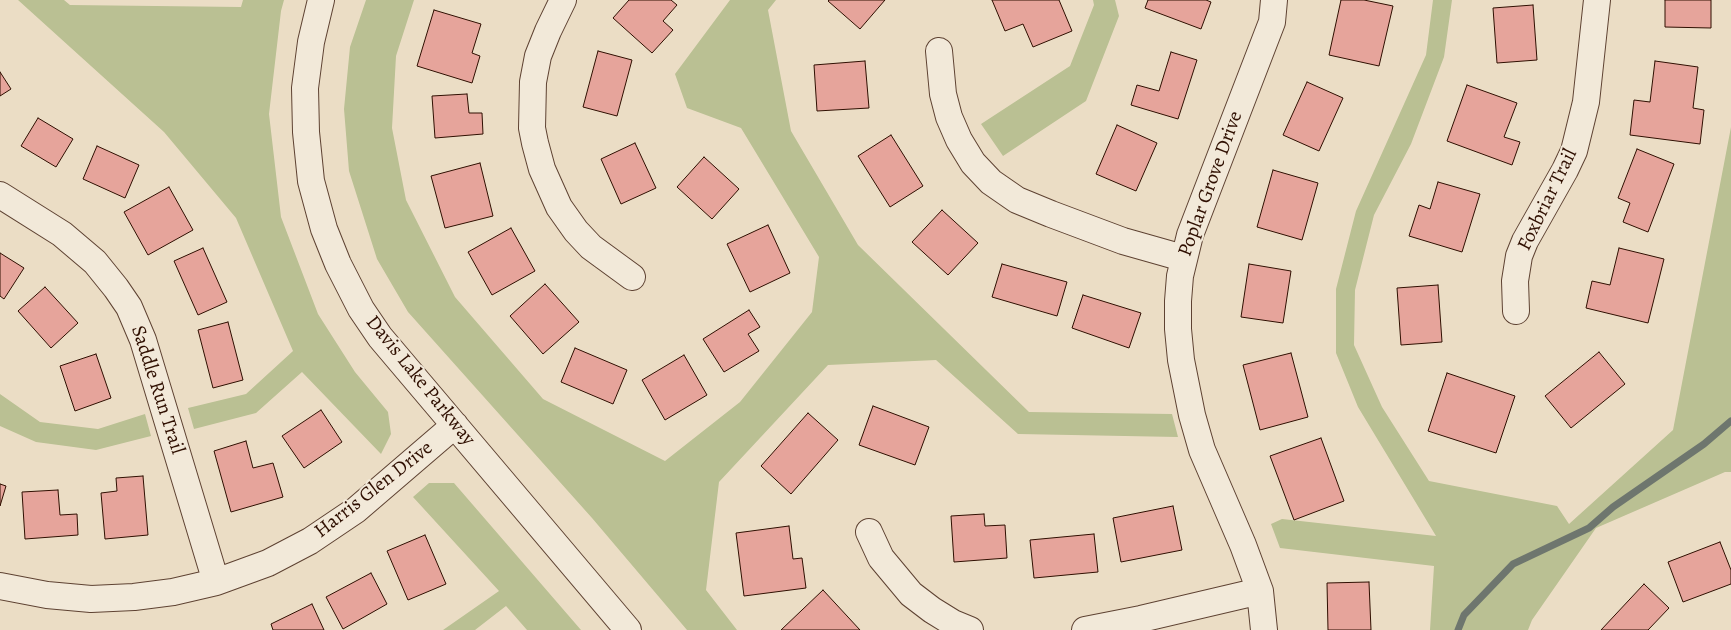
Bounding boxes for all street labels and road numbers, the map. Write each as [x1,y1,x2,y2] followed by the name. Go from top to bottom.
[1174,108,1248,260] street label: Poplar Grove Drive
[1513,145,1583,255] street label: Foxbriar Trail
[360,311,480,451] street label: Davis Lake Parkway
[125,323,189,457] street label: Saddle Run Trail
[310,436,438,544] street label: Harris Glen Drive

